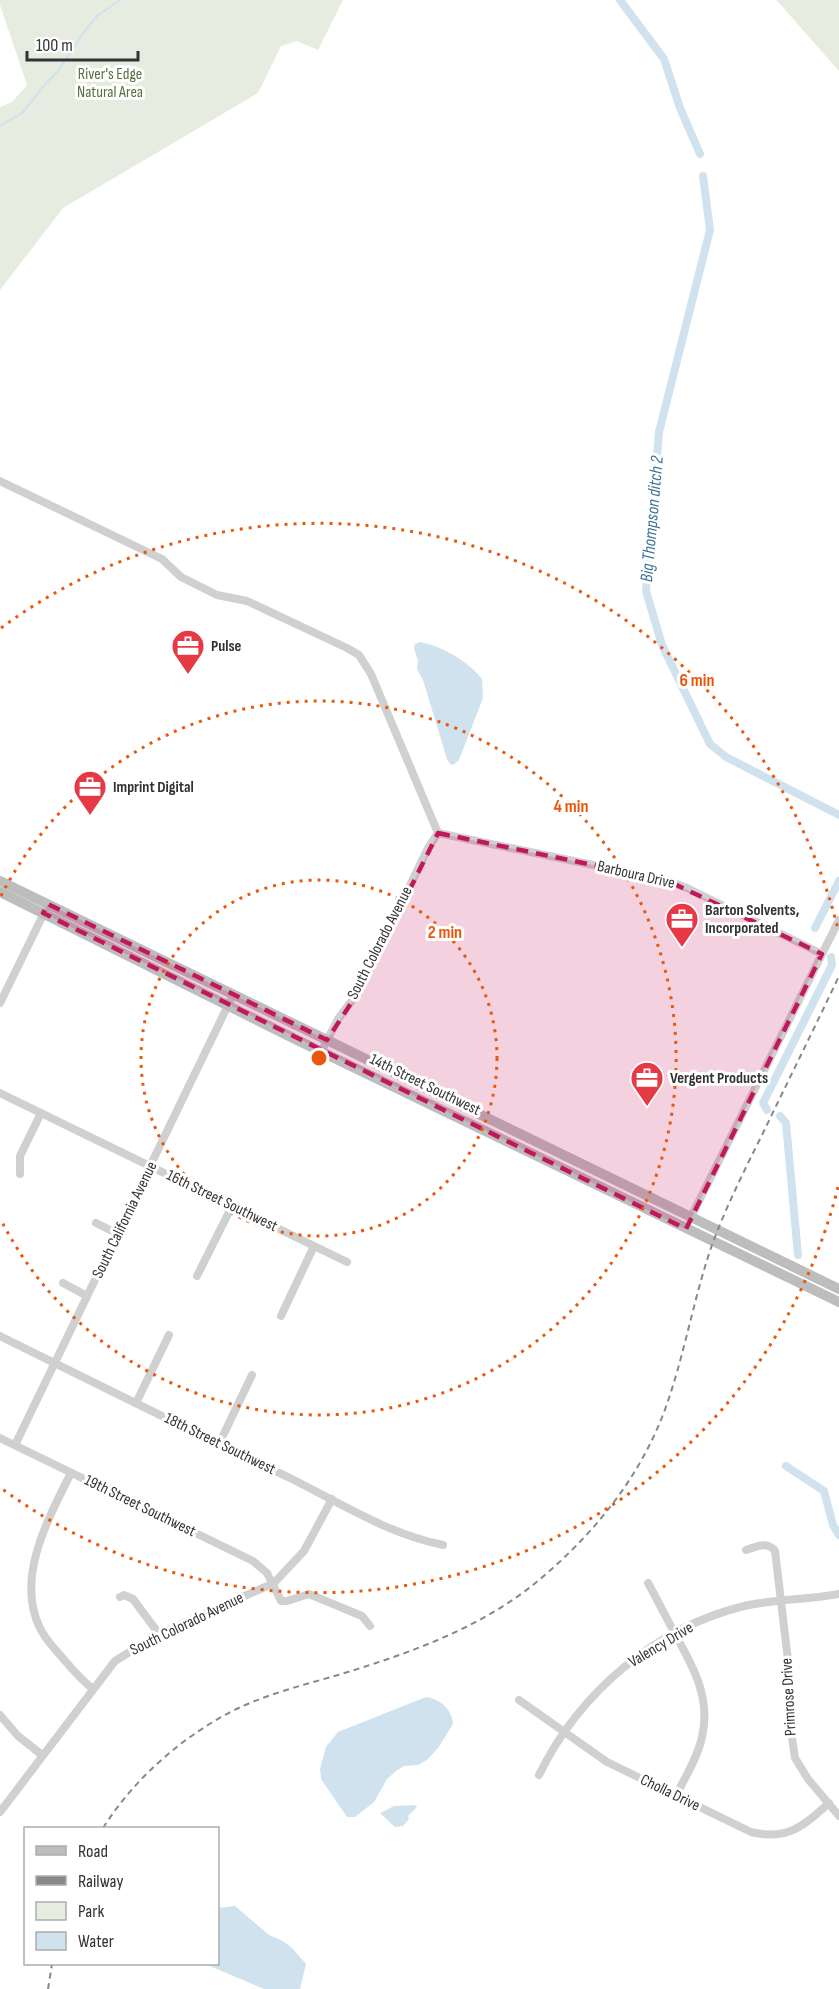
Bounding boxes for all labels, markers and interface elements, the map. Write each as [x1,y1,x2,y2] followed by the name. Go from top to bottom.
[27,24,138,62] scale bar
[36,35,73,56] text: 100 m
[77,65,143,102] park label: River's Edge Natural Area
[636,454,668,583] water label: Big Thompson ditch 2
[170,628,206,675] office icon: Pulse
[211,637,242,656] place label: Pulse
[680,670,714,691] text: 6 min
[72,769,108,816] office icon: Imprint Digital
[113,778,194,797] place label: Imprint Digital
[554,796,588,817] text: 4 min
[595,857,677,893] street label: Barboura Drive
[343,884,417,1002] street label: South Colorado Avenue
[664,901,700,948] office icon: Barton Solvents, Incorporated
[705,901,800,938] place label: Barton Solvents, Incorporated
[428,922,462,943] text: 2 min
[309,1048,329,1068] centre of rings
[367,1050,484,1120] street label: 14th Street Southwest
[629,1060,665,1107] office icon: Vergent Products
[670,1069,768,1088] place label: Vergent Products
[89,1159,161,1281] street label: South California Avenue
[163,1166,281,1236] street label: 16th Street Southwest
[161,1409,279,1479] street label: 18th Street Southwest
[81,1471,199,1541] street label: 19th Street Southwest
[127,1588,247,1660] street label: South Colorado Avenue
[625,1618,697,1672] street label: Valency Drive
[777,1657,801,1737] street label: Primrose Drive
[637,1770,703,1816] street label: Cholla Drive
[24,1827,219,1965] legend
[78,1841,108,1862] text: Road
[78,1871,123,1892] text: Railway
[78,1901,104,1922] text: Park
[78,1931,114,1952] text: Water

